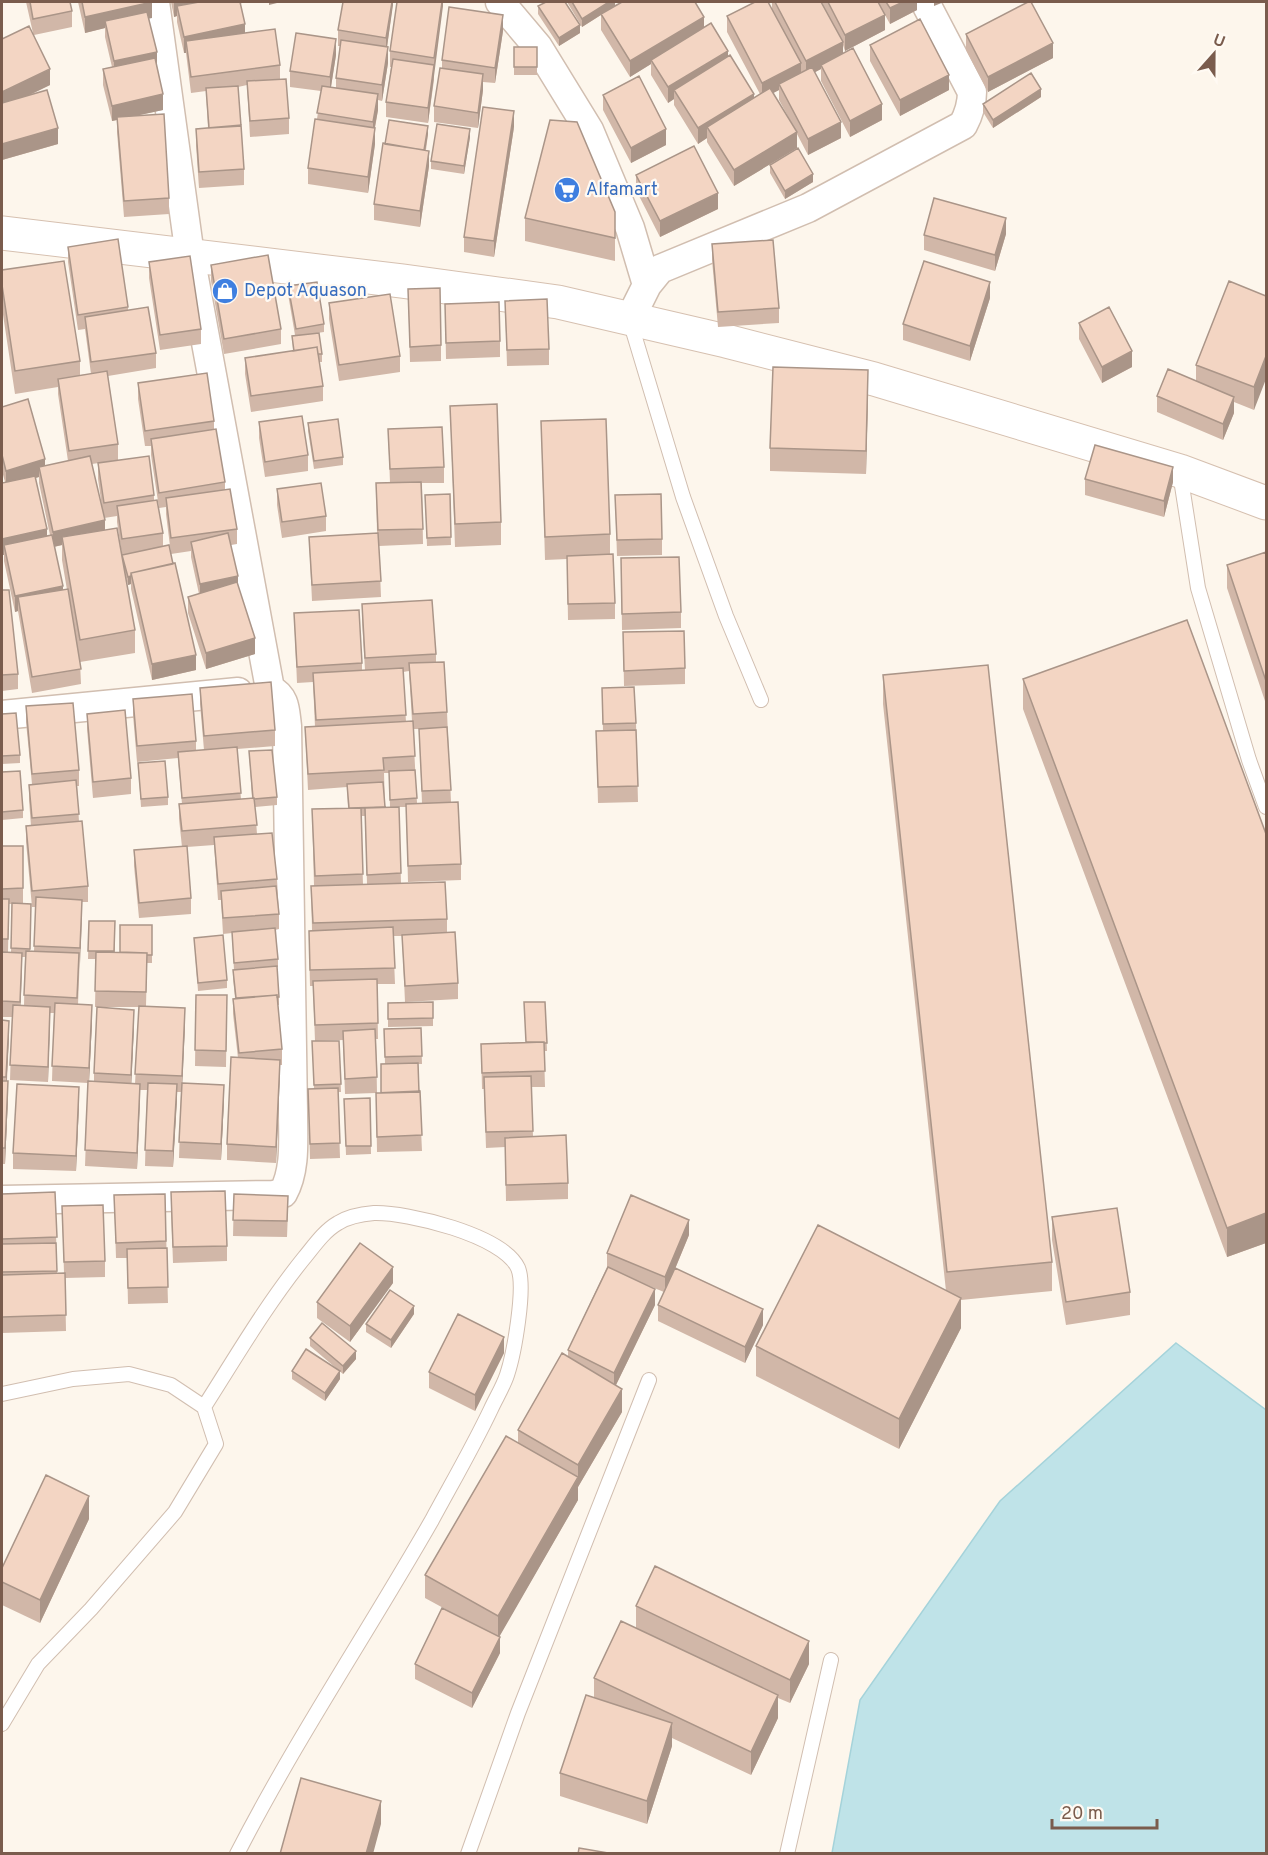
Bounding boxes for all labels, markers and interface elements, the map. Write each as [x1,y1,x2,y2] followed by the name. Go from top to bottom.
[1184,24,1244,84] north arrow
[1210,30,1228,53] text: U
[552,175,582,205] supermarket icon: Alfamart
[586,179,658,202] place label: Alfamart
[210,276,240,306] shop icon: Depot Aquason
[244,280,367,303] place label: Depot Aquason
[1052,1792,1157,1830] scale bar
[1061,1803,1103,1826] text: 20 m

